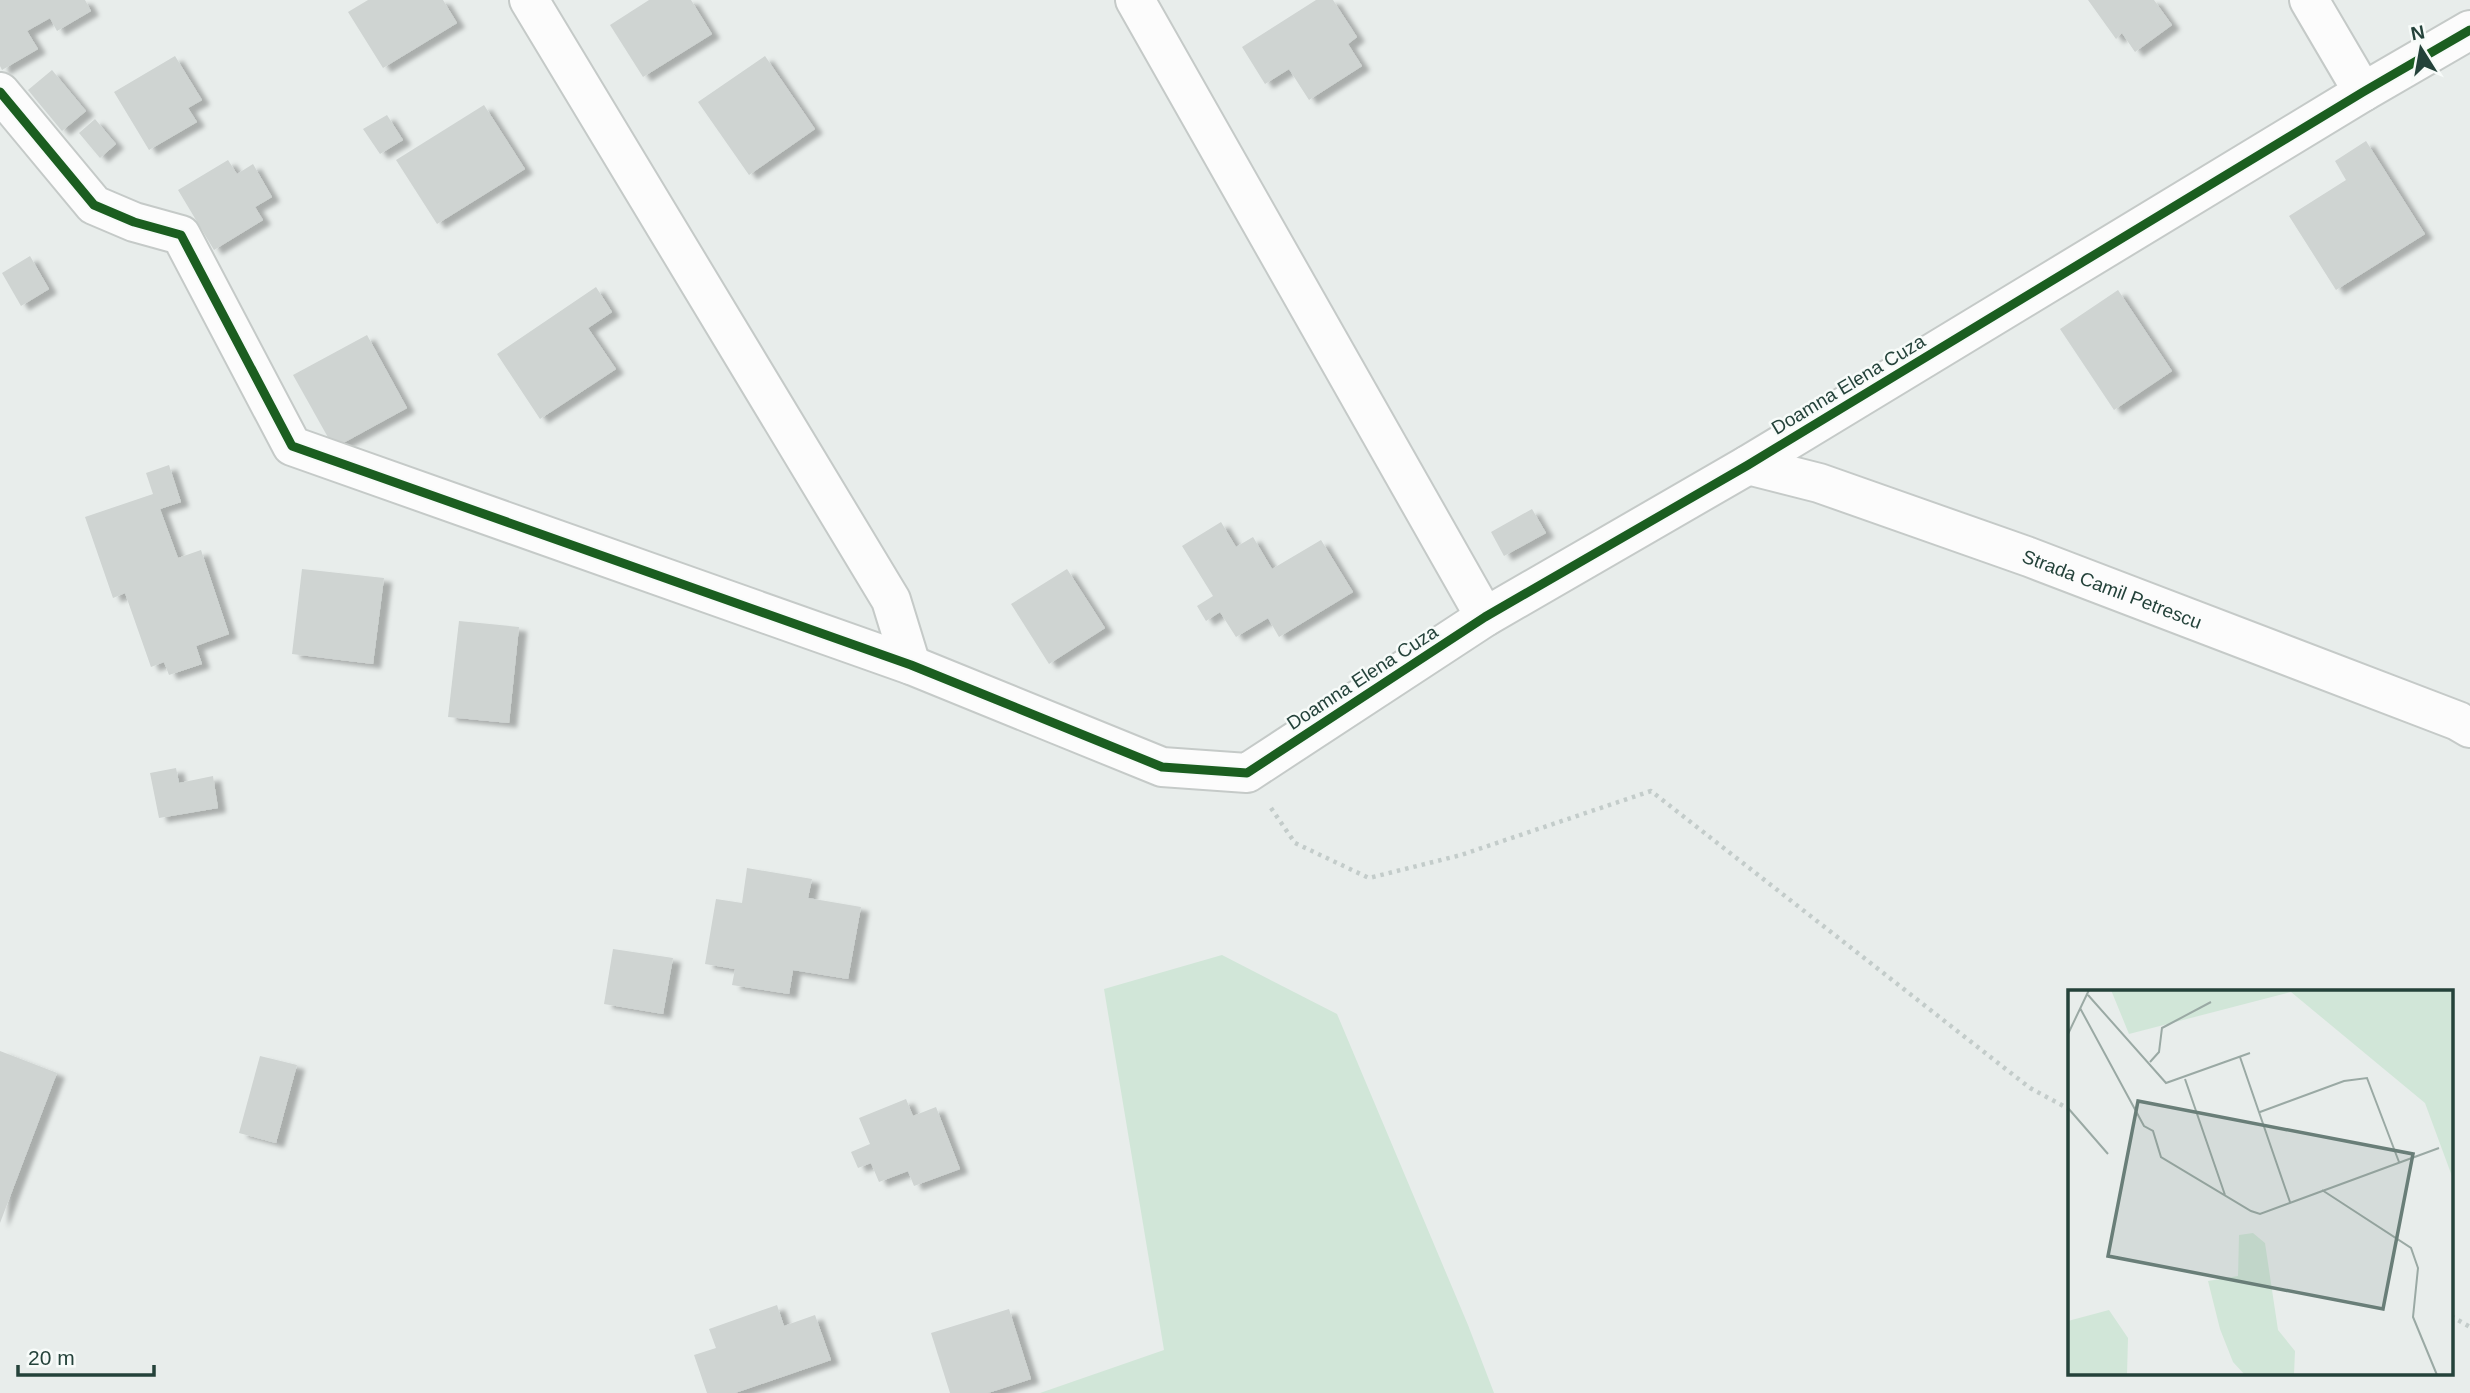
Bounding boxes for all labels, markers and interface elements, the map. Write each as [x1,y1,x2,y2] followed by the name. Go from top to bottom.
[2386,14,2456,84] north arrow
[2409,21,2427,44] text: N
[1768,330,1929,439] street label: Doamna Elena Cuza
[2019,546,2205,633] street label: Strada Camil Petrescu
[1283,621,1442,734] street label: Doamna Elena Cuza
[2068,990,2452,1376] inset map
[18,1334,154,1378] scale bar
[28,1346,75,1369] text: 20 m

